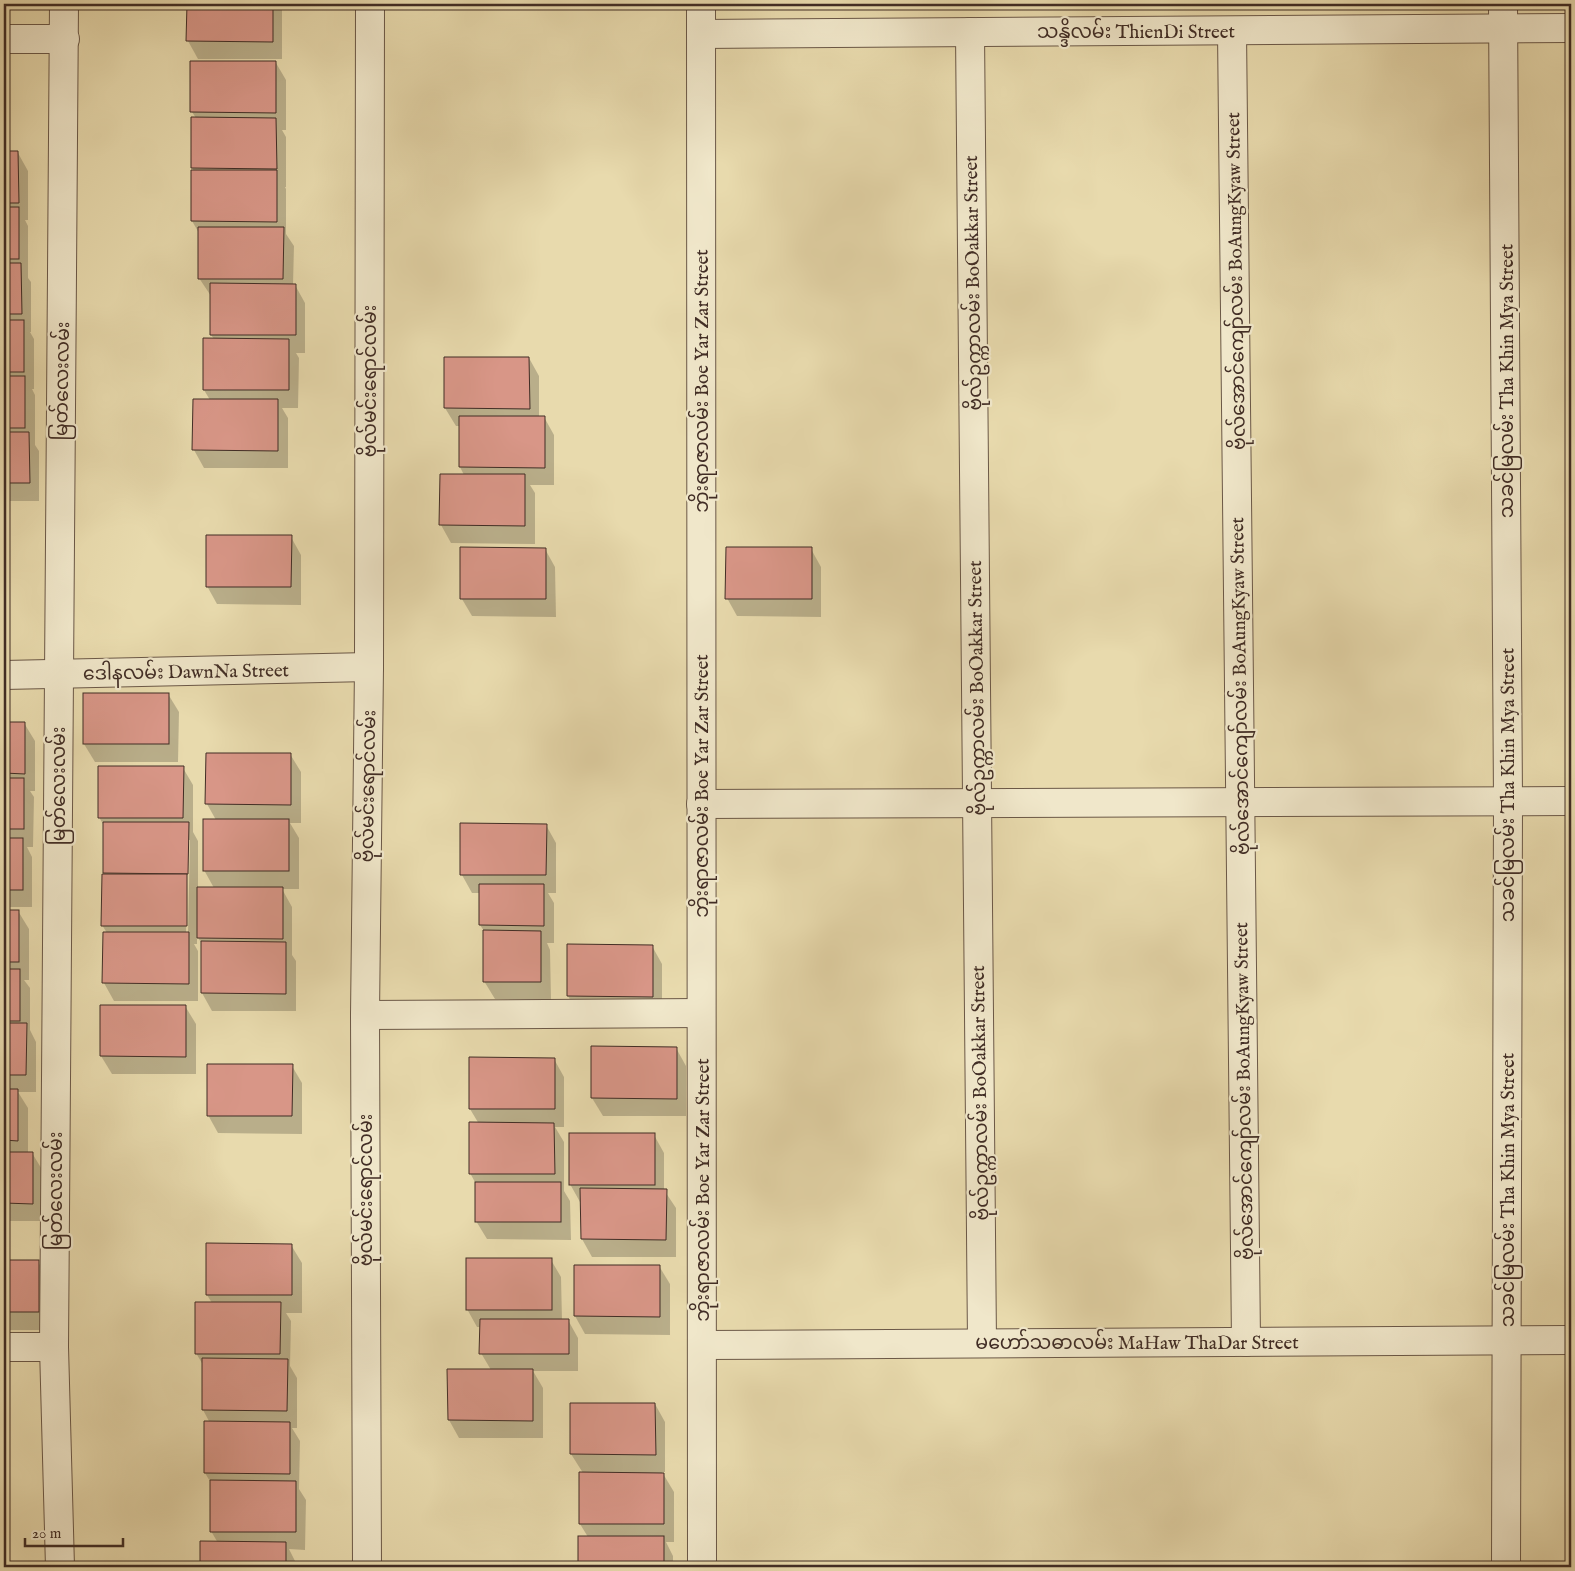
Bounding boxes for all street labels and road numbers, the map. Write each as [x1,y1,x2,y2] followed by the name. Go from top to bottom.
[1037,17,1235,47] street label: သန္ဒိလမ်း ThienDi Street
[1218,111,1255,450] street label: ဗိုလ်အောင်ကျော်လမ်း BoAungKyaw Street
[956,155,991,411] street label: ဗိုလ်ဥက္ကာလမ်း BoOakkar Street
[1492,243,1522,518] street label: သခင်မြလမ်း Tha Khin Mya Street
[687,249,718,513] street label: ဘိုးရာဇာလမ်း Boe Yar Zar Street
[355,305,386,457] street label: ဗိုလ်မင်းရောင်လမ်း
[46,321,78,441] street label: မြတ်လေးလမ်း
[1222,516,1259,855] street label: ဗိုလ်အောင်ကျော်လမ်း BoAungKyaw Street
[960,560,995,816] street label: ဗိုလ်ဥက္ကာလမ်း BoOakkar Street
[1493,647,1523,922] street label: သခင်မြလမ်း Tha Khin Mya Street
[687,654,718,918] street label: ဘိုးရာဇာလမ်း Boe Yar Zar Street
[83,655,290,689] street label: ဒေါနလမ်း DawnNa Street
[352,709,385,863] street label: ဗိုလ်မင်းရောင်လမ်း
[44,726,74,846] street label: မြတ်လေးလမ်း
[1226,921,1263,1260] street label: ဗိုလ်အောင်ကျော်လမ်း BoAungKyaw Street
[963,965,998,1221] street label: ဗိုလ်ဥက္ကာလမ်း BoOakkar Street
[1493,1052,1523,1327] street label: သခင်မြလမ်း Tha Khin Mya Street
[688,1058,719,1322] street label: ဘိုးရာဇာလမ်း Boe Yar Zar Street
[351,1114,382,1266] street label: ဗိုလ်မင်းရောင်လမ်း
[41,1131,71,1251] street label: မြတ်လေးလမ်း
[975,1328,1299,1356] street label: မဟော်သဓာလမ်း MaHaw ThaDar Street

